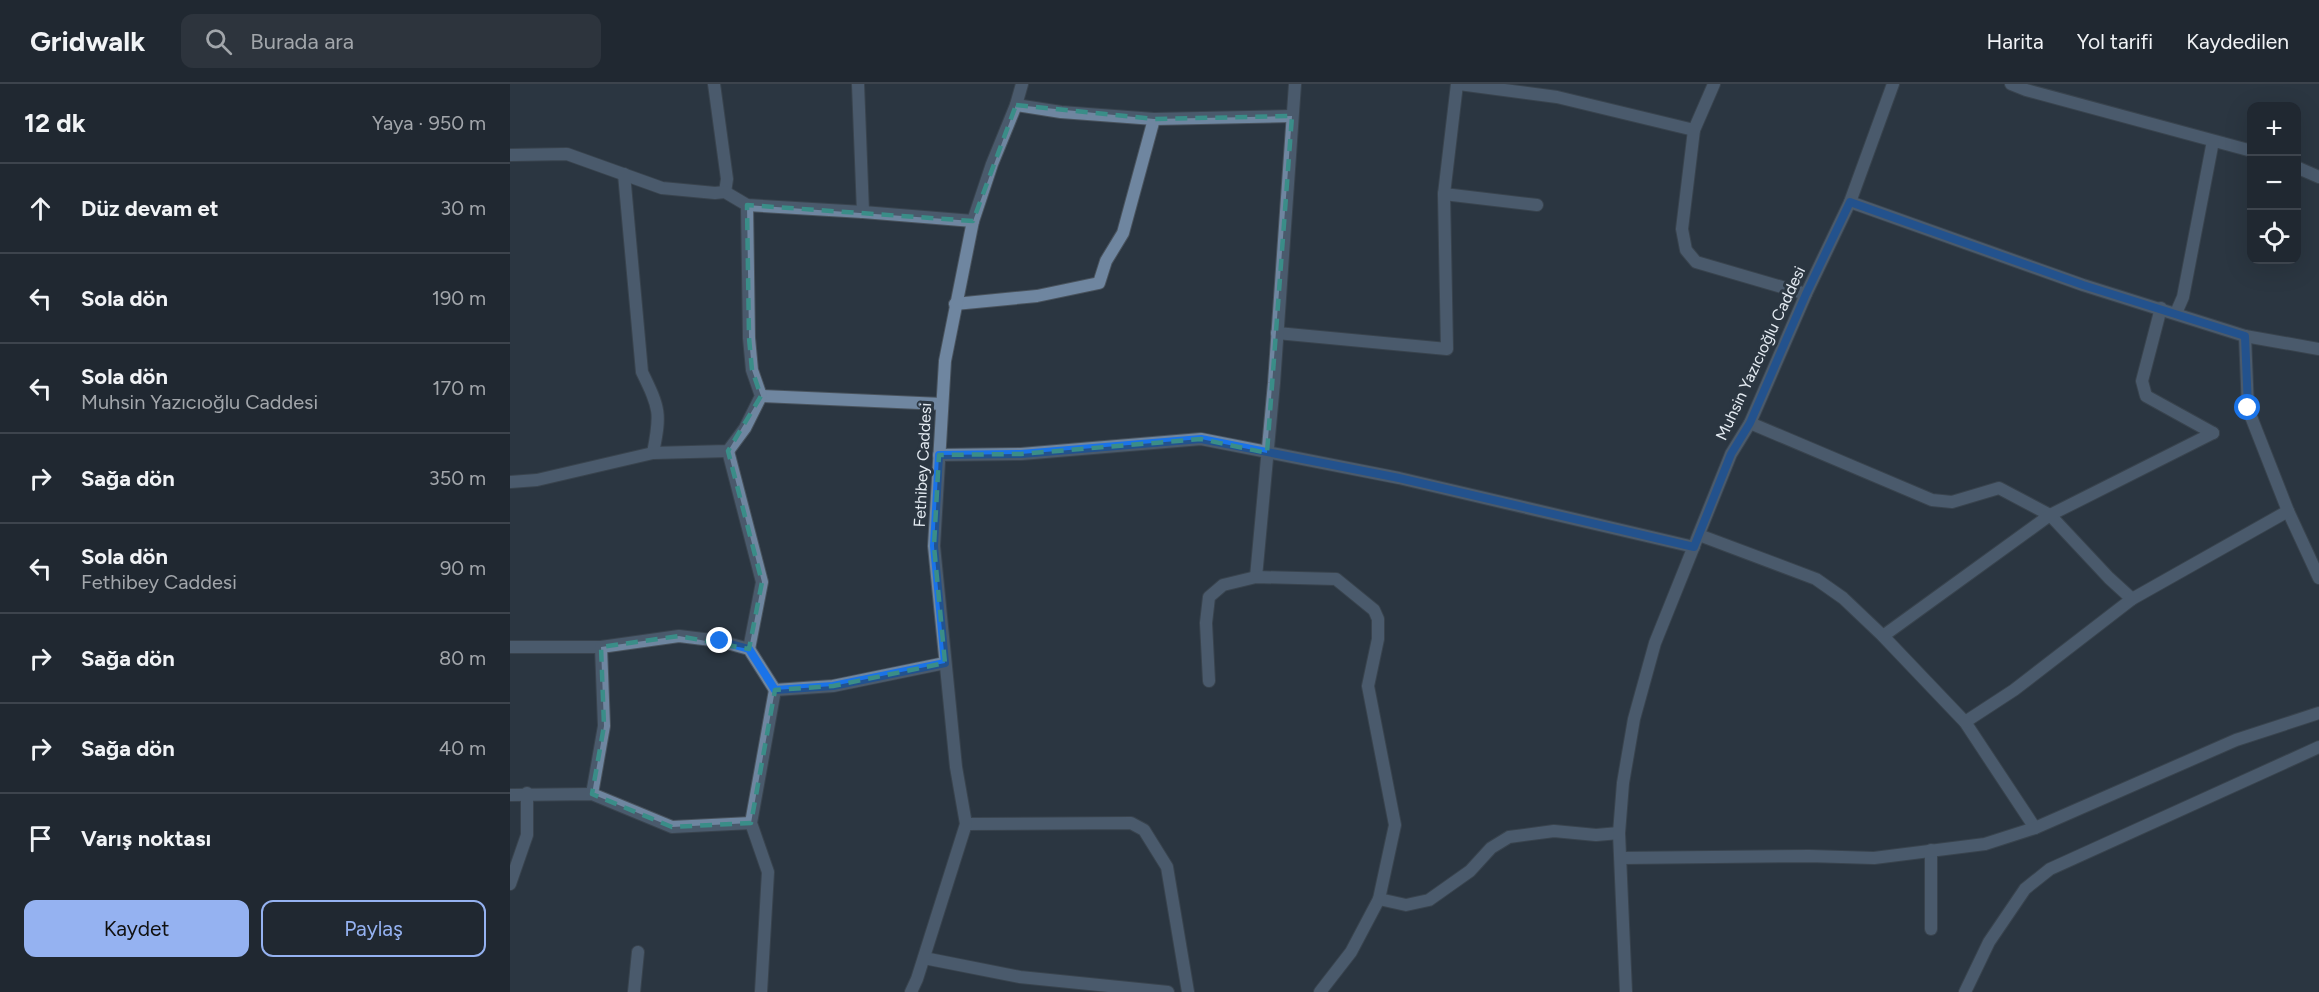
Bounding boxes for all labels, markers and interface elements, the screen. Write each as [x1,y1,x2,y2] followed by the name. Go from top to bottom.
[181,14,601,68] search box
[30,24,145,58] text: Gridwalk
[202,25,235,58] icon: search
[250,28,354,55] text: Burada ara
[1987,29,2044,54] text: Harita
[2077,29,2153,54] text: Yol tarifi
[2186,29,2289,54] text: Kaydedilen
[2247,102,2301,264] map controls
[2247,102,2301,156] button: +
[24,107,86,139] text: 12 dk
[372,111,486,135] text: Yaya · 950 m
[2247,156,2301,210] button: −
[24,192,57,225] icon: ahead
[81,195,218,222] text: Düz devam et
[440,196,486,220] text: 30 m
[2247,210,2301,264] button: locate
[1712,263,1809,443] street label: Muhsin Yazıcıoğlu Caddesi
[24,282,57,315] icon: left
[81,285,168,312] text: Sola dön
[432,286,486,310] text: 190 m
[81,363,168,390] text: Sola dön
[24,372,57,405] icon: left
[432,376,486,400] text: 170 m
[81,390,318,414] text: Muhsin Yazıcıoğlu Caddesi
[2234,394,2260,420] route start
[910,402,935,528] street label: Fethibey Caddesi
[24,462,57,495] icon: right
[81,465,175,492] text: Sağa dön
[429,466,486,490] text: 350 m
[81,543,168,570] text: Sola dön
[24,552,57,585] icon: left
[440,556,486,580] text: 90 m
[81,570,237,594] text: Fethibey Caddesi
[706,627,732,653] route end
[24,642,57,675] icon: right
[81,645,175,672] text: Sağa dön
[439,646,486,670] text: 80 m
[24,732,57,765] icon: right
[81,735,175,762] text: Sağa dön
[439,736,486,760] text: 40 m
[24,822,57,855] icon: arrive
[81,825,211,852] text: Varış noktası
[24,900,249,957] button: Kaydet
[261,900,486,957] button: Paylaş

